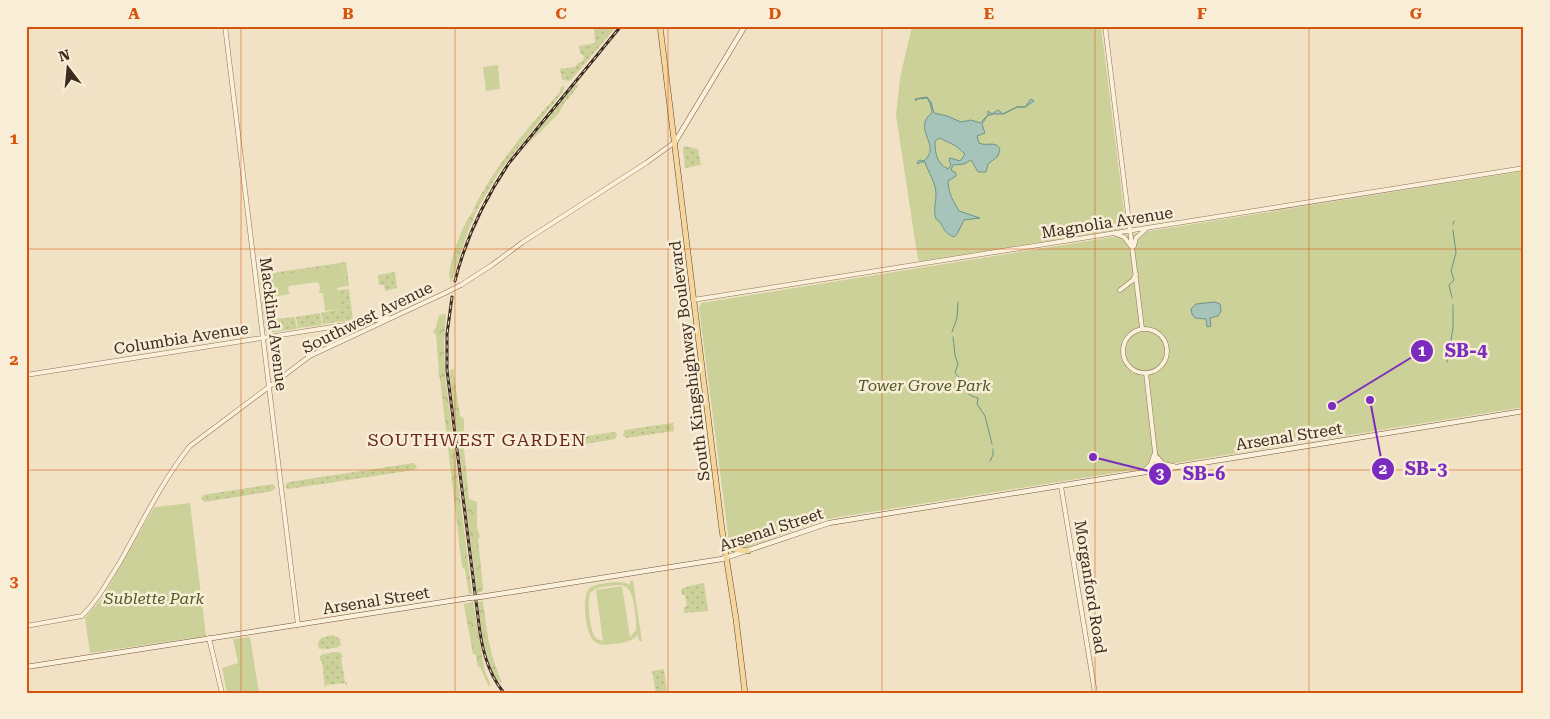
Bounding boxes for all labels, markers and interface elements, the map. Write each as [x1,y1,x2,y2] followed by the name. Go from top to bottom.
[128,4,140,23] text: A
[342,4,354,23] text: B
[555,4,567,23] text: C
[769,4,782,23] text: D
[984,4,994,23] text: E
[1197,4,1207,23] text: F
[1410,4,1423,23] text: G
[42,42,92,92] north arrow
[57,46,72,65] text: N
[10,129,19,148] text: 1
[1040,203,1175,242] street label: Magnolia Avenue
[665,240,714,482] street label: South Kingshighway Boulevard
[256,256,291,392] street label: Macklind Avenue
[299,278,436,357] street label: Southwest Avenue
[112,318,250,359] street label: Columbia Avenue
[1410,334,1498,367] callout: SB-4
[1445,340,1487,361] text: SB-4
[1418,342,1427,360] text: 1
[10,350,19,369] text: 2
[857,376,991,395] park label: Tower Grove Park
[1234,419,1344,454] street label: Arsenal Street
[367,429,587,450] district label: SOUTHWEST GARDEN
[1370,452,1458,485] callout: SB-3
[1147,457,1235,490] callout: SB-6
[1405,458,1447,479] text: SB-3
[1379,460,1387,478] text: 2
[1183,463,1225,484] text: SB-6
[1156,465,1165,483] text: 3
[717,504,825,555] street label: Arsenal Street
[1071,519,1110,655] street label: Morganford Road
[10,572,19,591] text: 3
[321,583,431,618] street label: Arsenal Street
[103,589,205,608] park label: Sublette Park

